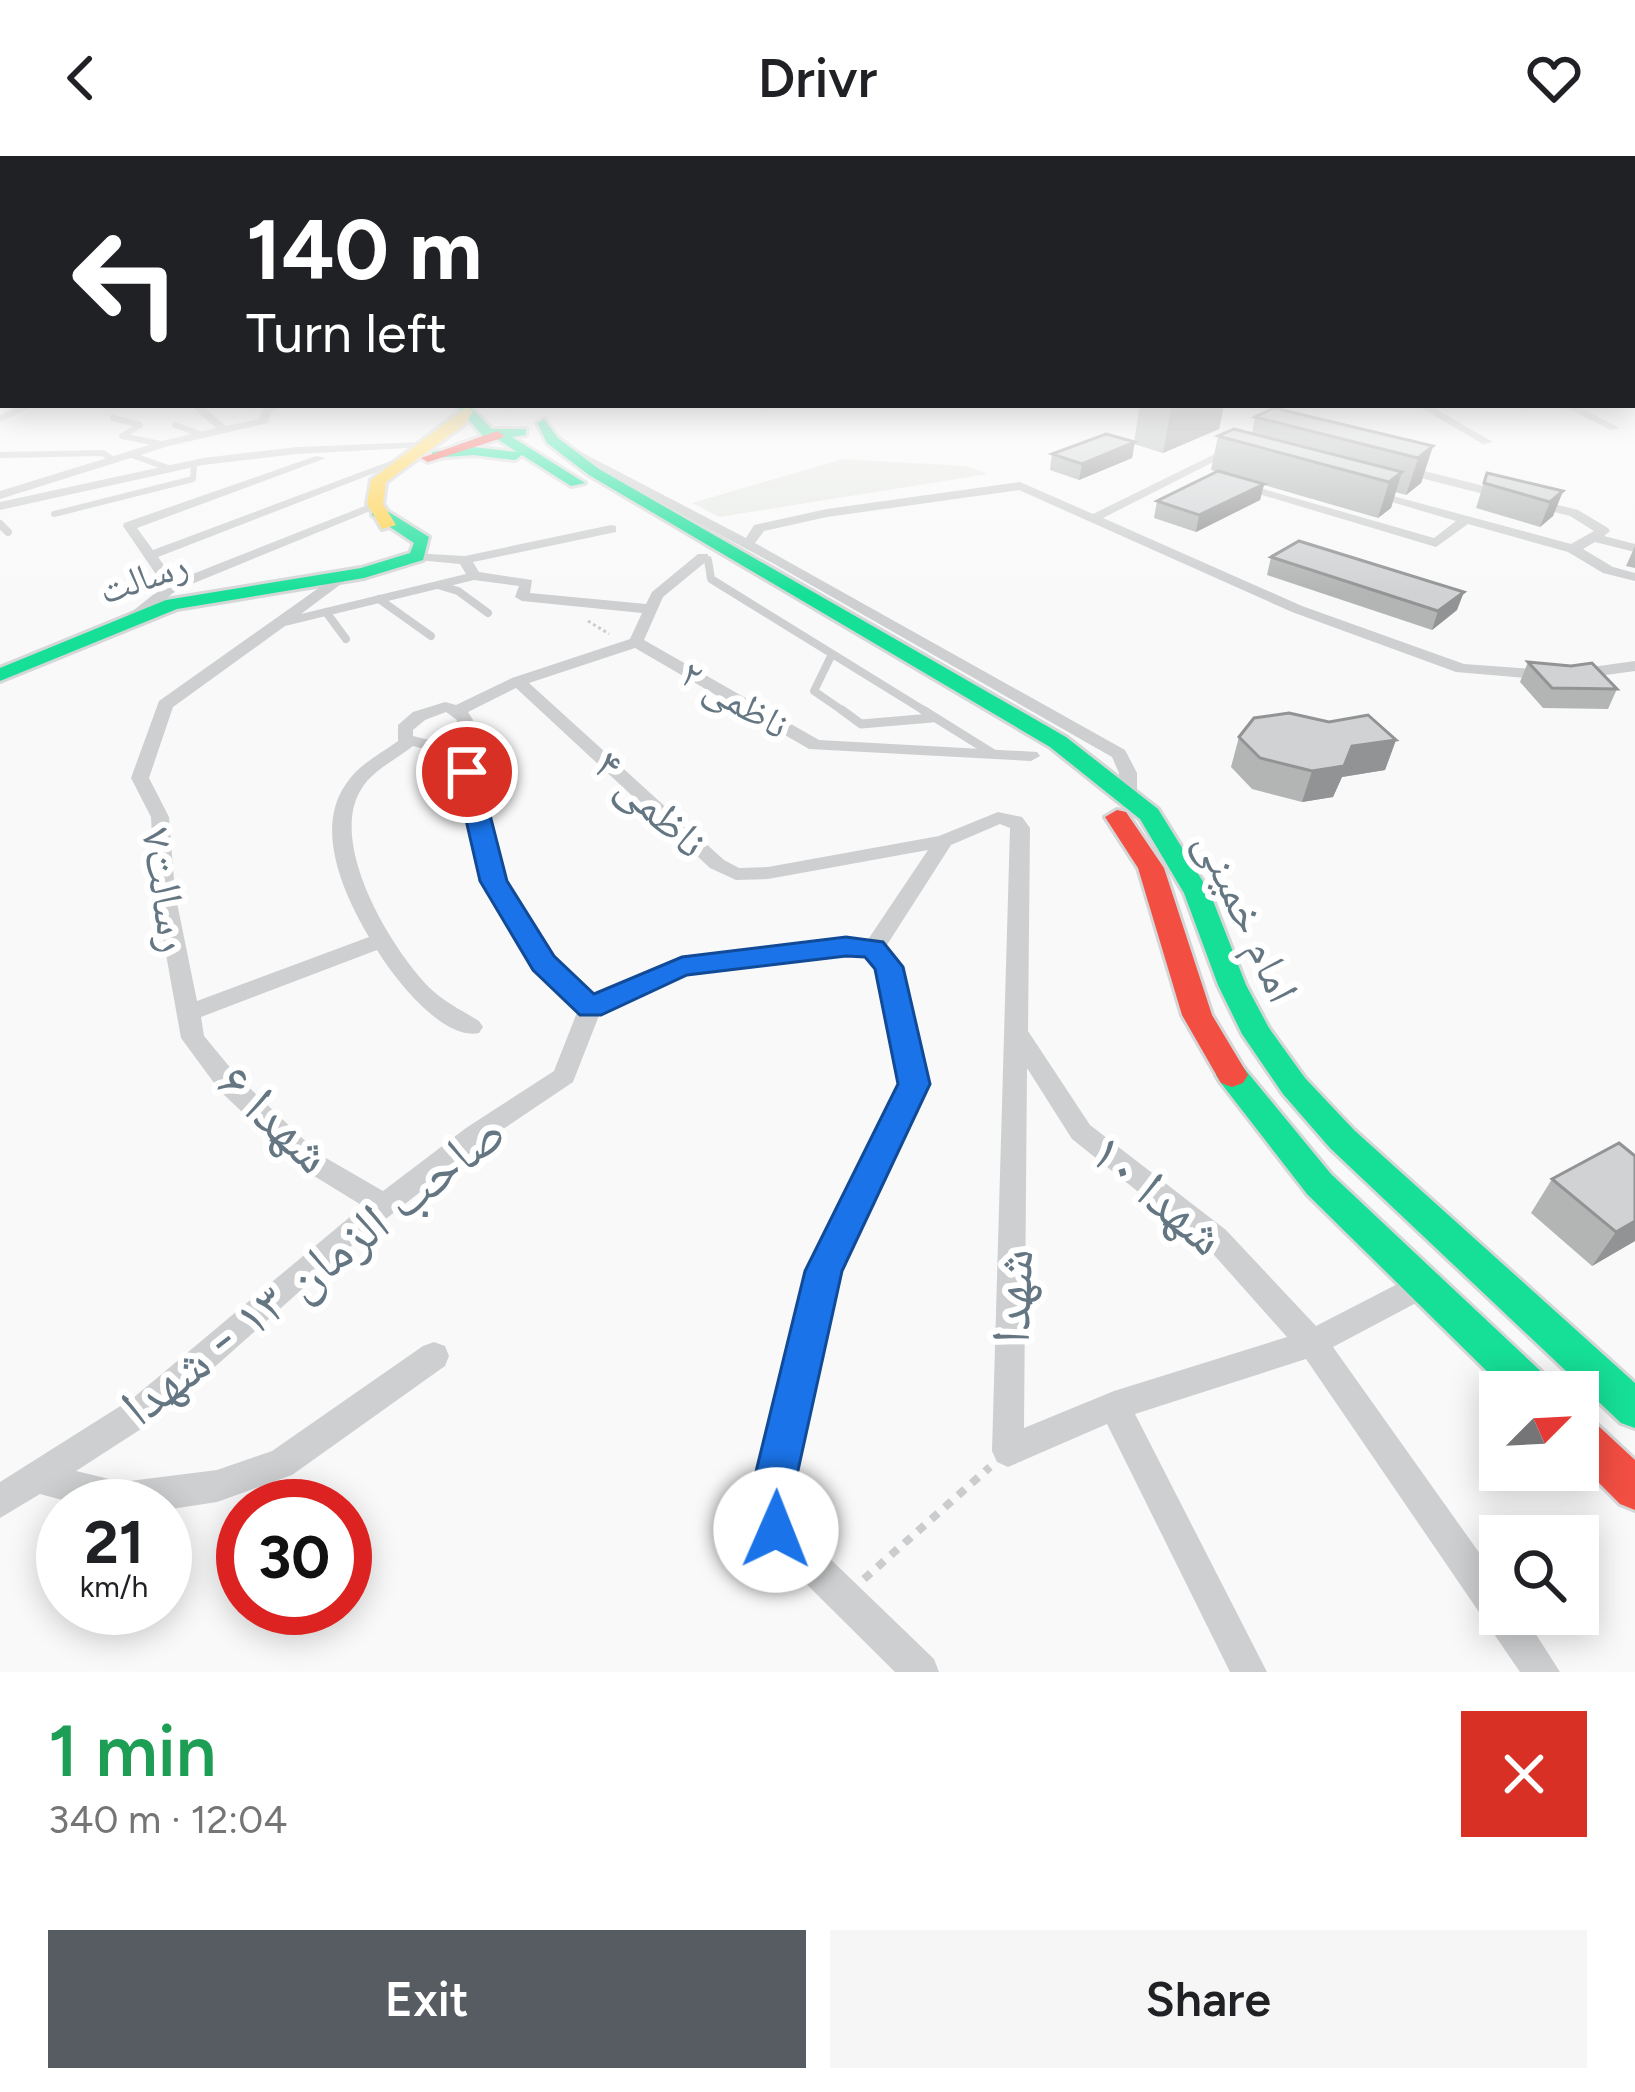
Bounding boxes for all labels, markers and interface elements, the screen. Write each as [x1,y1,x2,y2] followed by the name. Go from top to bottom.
[48,45,114,111] icon: back
[1521,45,1587,111] icon: heart
[758,46,877,111] text: Drivr
[246,199,482,300] text: 140 m
[48,204,204,360] icon: left
[246,301,447,366] text: Turn left
[92,540,194,614] street label: رسالت
[672,650,797,749] street label: ناظمی ۲
[416,721,518,823] pin
[583,737,719,869] street label: ناظمی ۴
[434,739,500,805] icon: arrive
[1181,822,1311,1012] street label: امام خمینی
[131,824,203,956] street label: رسالت۷
[205,1049,345,1187] street label: شهدا ۶
[108,1099,518,1439] street label: صاحب الزمان ۱۳ - شهدا
[1077,1119,1239,1269] street label: شهدا ۱۰
[978,1248,1046,1344] street label: شهدا
[1479,1371,1599,1491] north arrow
[1479,1371,1599,1635] map controls
[713,1467,839,1593] position arrow
[216,1479,372,1635] speed limit sign: 30
[84,1506,144,1578] text: 21
[1479,1515,1599,1635] button: search
[80,1568,148,1605] text: km/h
[48,1708,216,1794] text: 1 min
[1461,1711,1587,1837] button: close
[48,1796,287,1843] text: 340 m · 12:04
[48,1930,806,2068] button: Exit
[830,1930,1587,2068] button: Share

